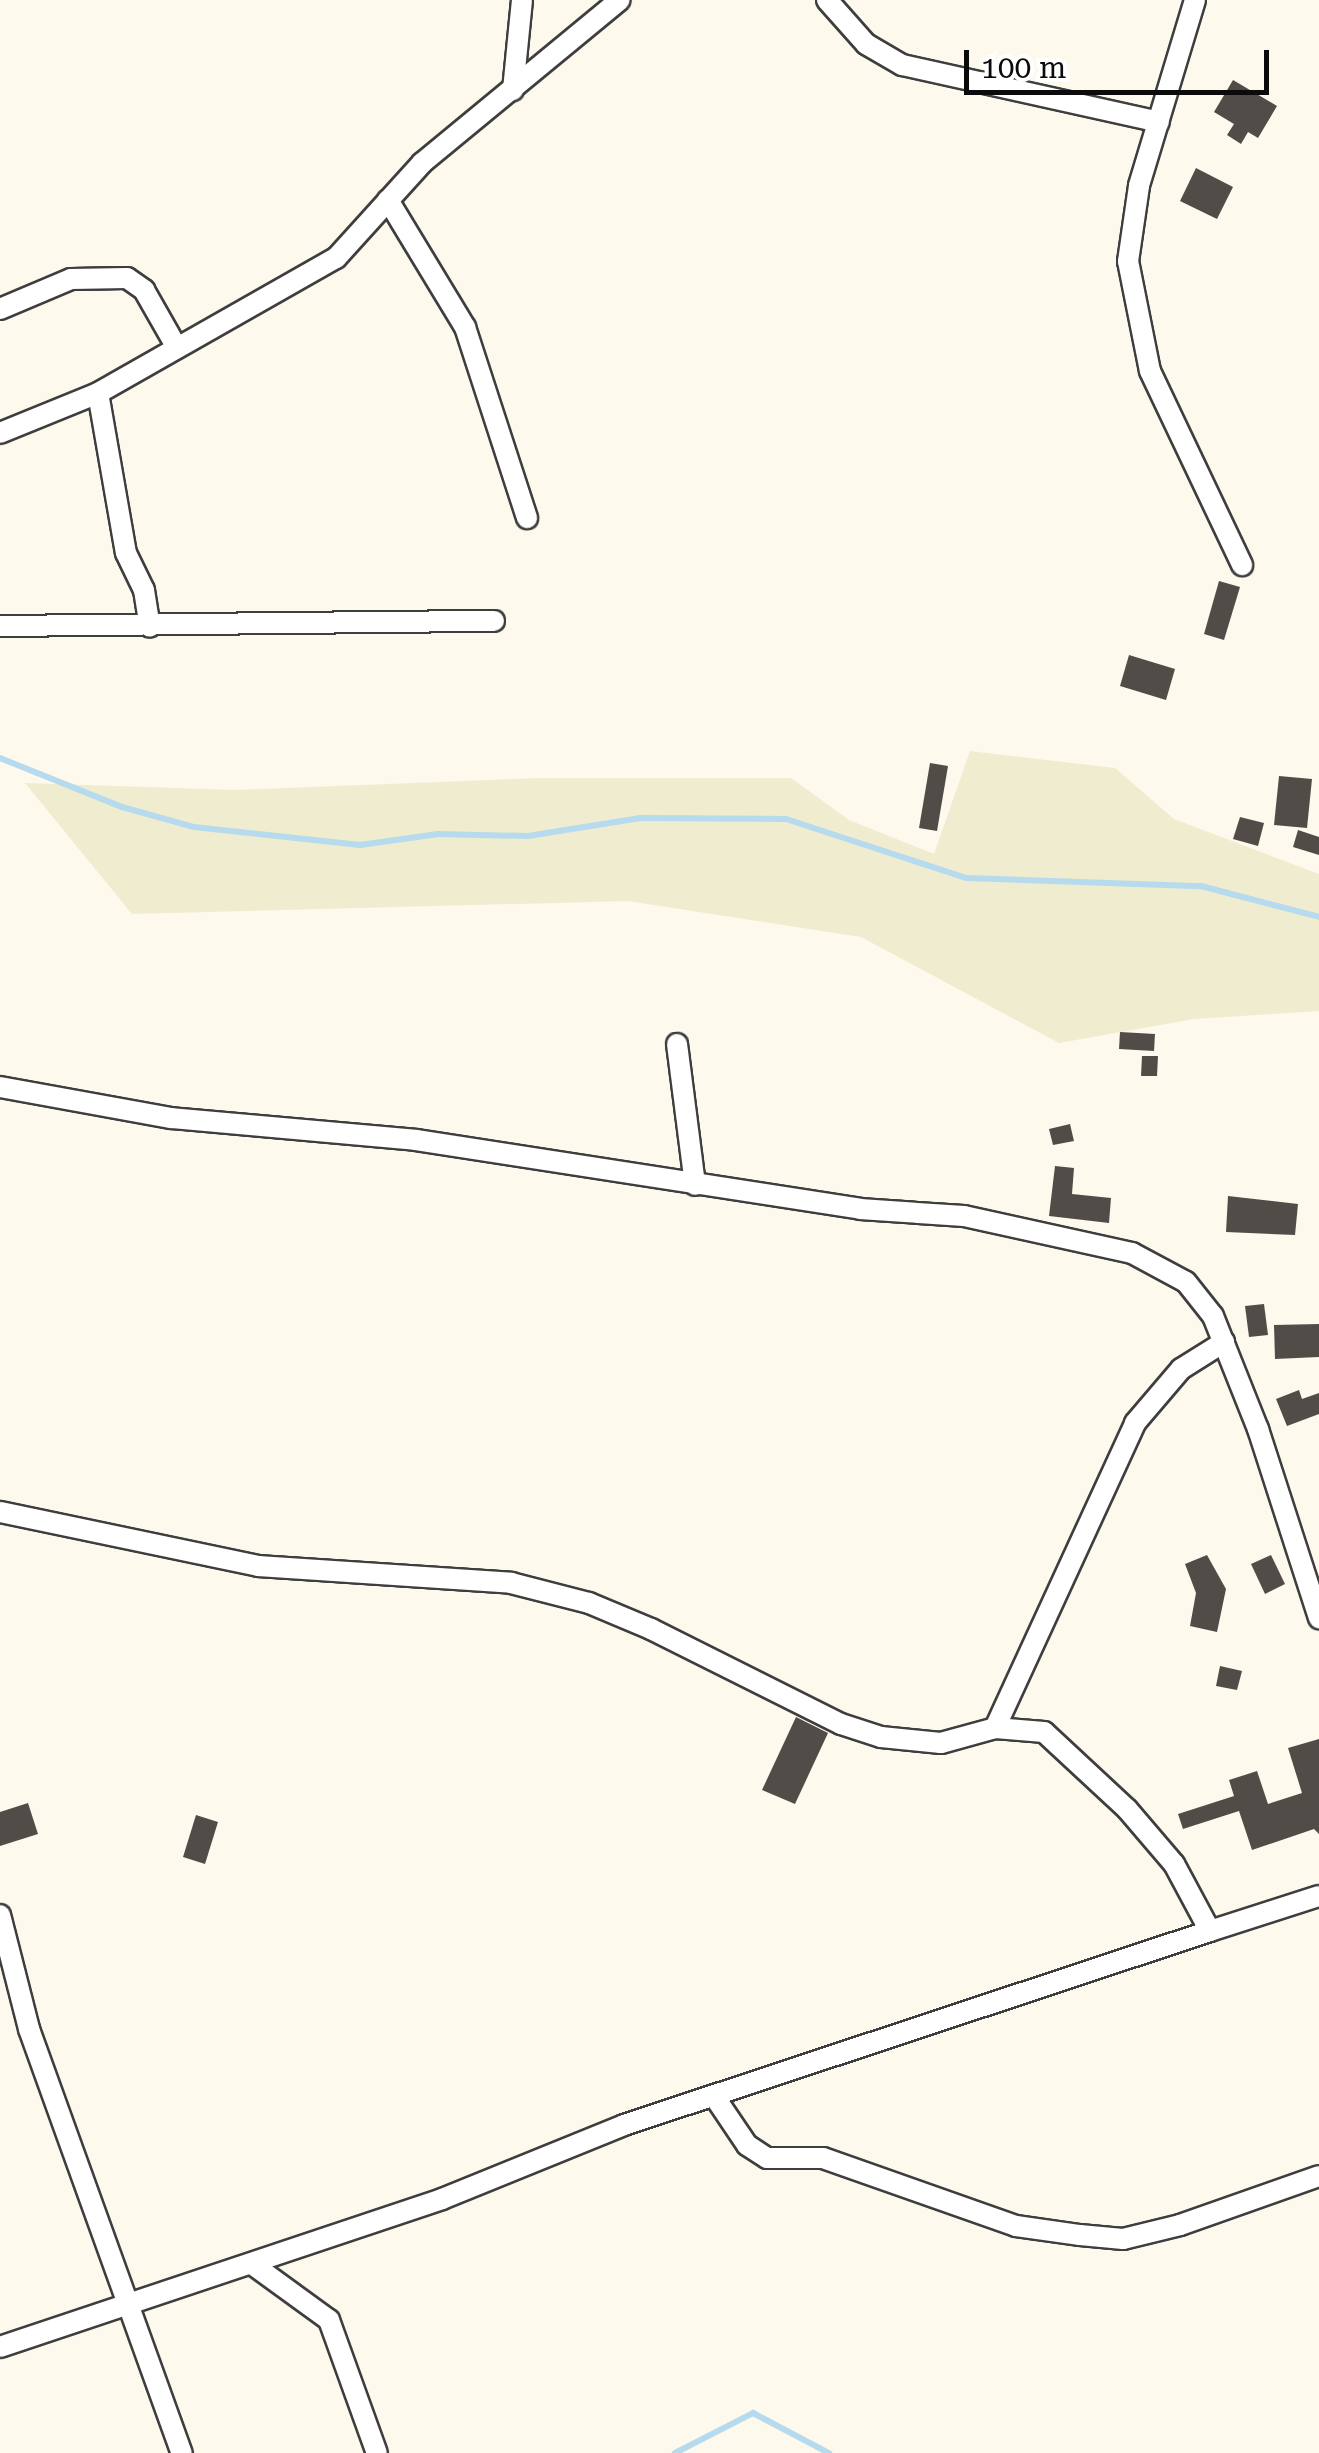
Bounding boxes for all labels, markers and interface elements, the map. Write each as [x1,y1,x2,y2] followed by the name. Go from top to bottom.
[969,30,1274,92] scale bar
[981,50,1066,85] text: 100 m

